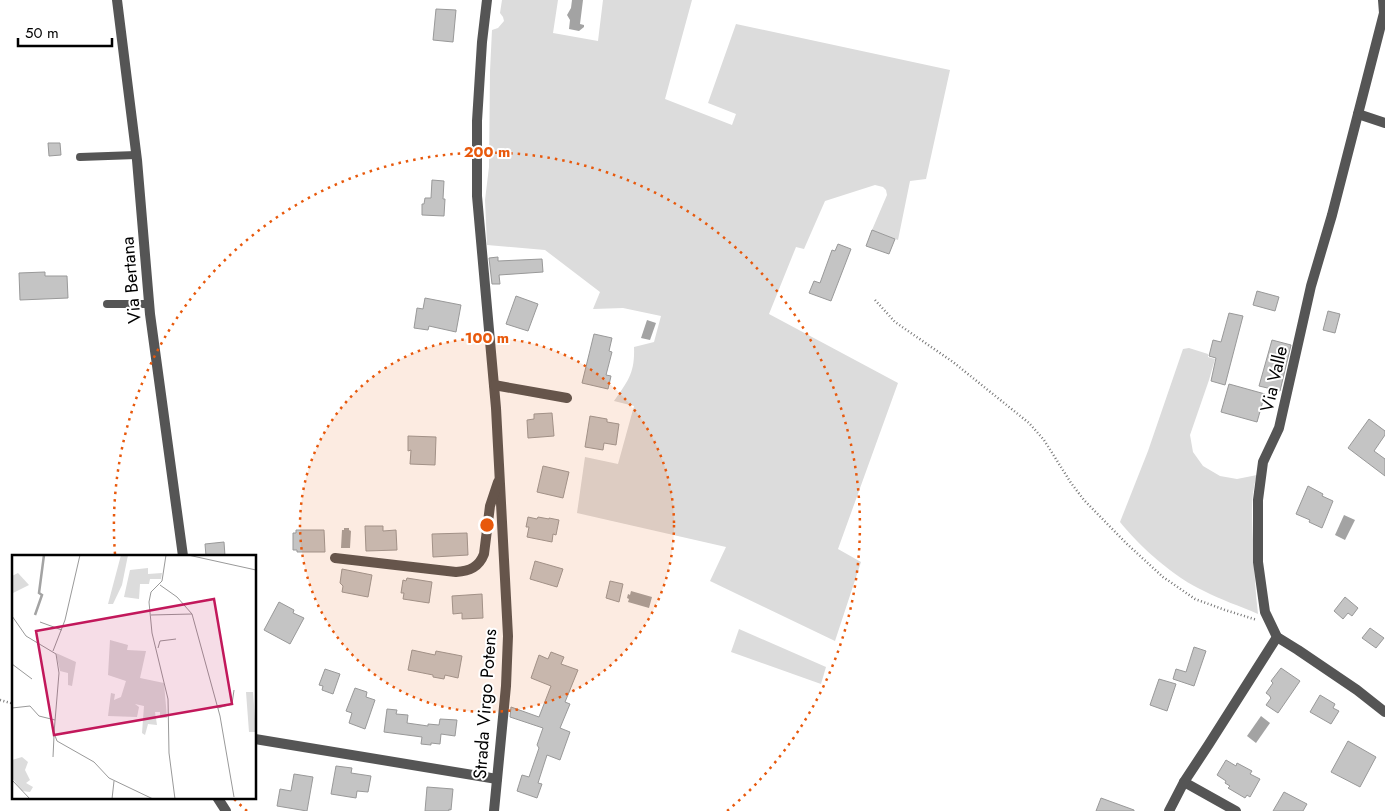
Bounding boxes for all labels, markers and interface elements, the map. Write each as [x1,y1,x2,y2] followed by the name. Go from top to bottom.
[18,15,111,47] scale bar
[25,22,59,44] text: 50 m
[464,141,510,163] text: 200 m
[114,235,148,325] street label: Via Bertana
[465,327,509,349] text: 100 m
[1254,343,1294,415] street label: Via Valle
[478,516,496,534] centre of rings
[12,555,256,798] inset map
[467,628,503,780] street label: Strada Virgo Potens

